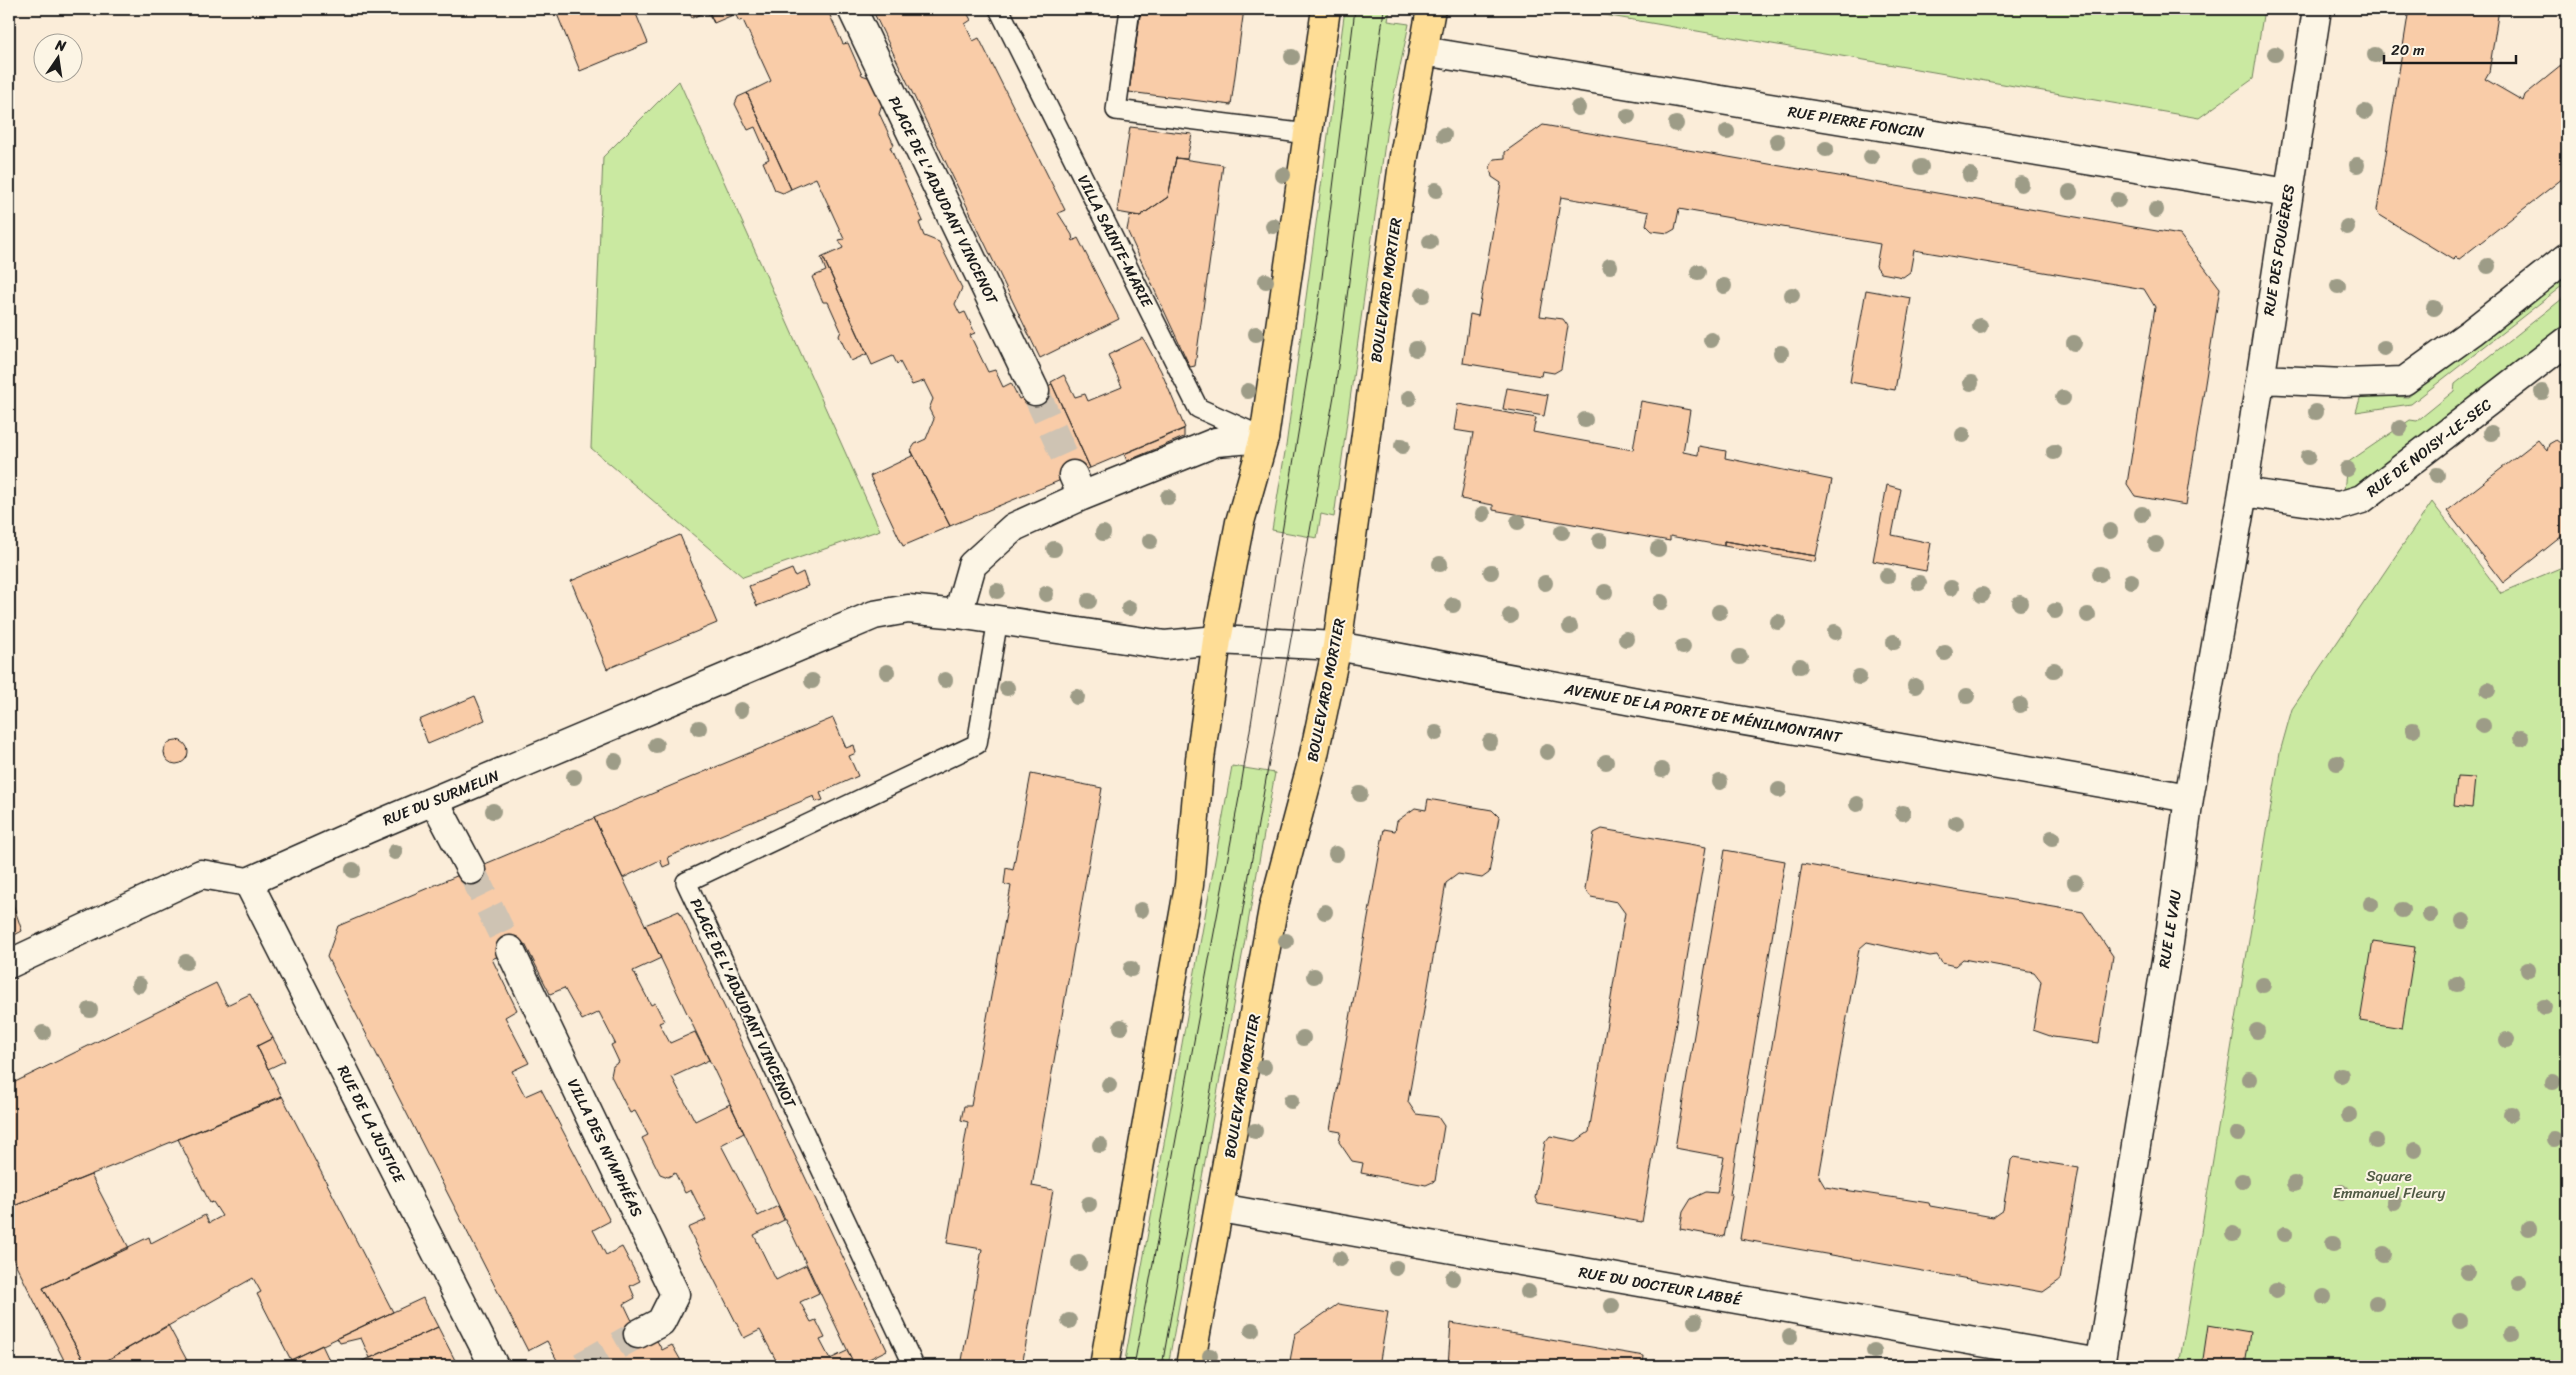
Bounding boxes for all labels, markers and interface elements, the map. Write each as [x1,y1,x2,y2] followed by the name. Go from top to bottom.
[32,32,82,82] north arrow
[52,32,69,59] text: N
[2384,32,2516,64] scale bar
[2391,37,2425,63] text: 20 m
[881,91,1006,310] street label: PLACE DE L'ADJUDANT VINCENOT
[1786,98,1926,146] street label: RUE PIERRE FONCIN
[1070,170,1161,313] street label: VILLA SAINTE-MARIE
[2256,182,2302,317] street label: RUE DES FOUGÈRES
[1363,216,1409,364] street label: BOULEVARD MORTIER
[2361,392,2498,504] street label: RUE DE NOISY-LE-SEC
[1299,616,1353,764] street label: BOULEVARD MORTIER
[1561,676,1845,750] street label: AVENUE DE LA PORTE DE MÉNILMONTANT
[379,763,504,833] street label: RUE DU SURMELIN
[2151,888,2189,970] street label: RUE LE VAU
[683,894,804,1114] street label: PLACE DE L'ADJUDANT VINCENOT
[1217,1012,1267,1160] street label: BOULEVARD MORTIER
[330,1061,413,1189] street label: RUE DE LA JUSTICE
[560,1074,650,1222] street label: VILLA DES NYMPHÉAS
[2333,1163,2446,1206] park label: Square Emmanuel Fleury
[1577,1259,1745,1313] street label: RUE DU DOCTEUR LABBÉ

